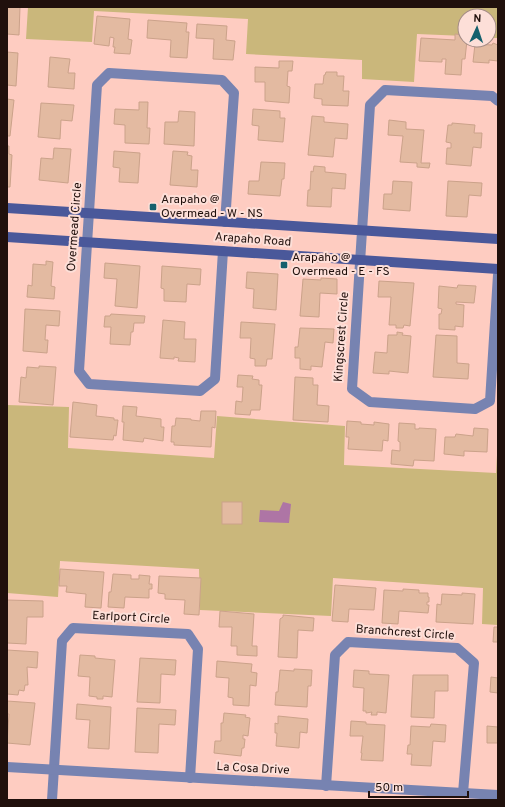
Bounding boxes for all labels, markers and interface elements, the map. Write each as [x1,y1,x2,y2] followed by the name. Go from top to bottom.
[457,8,497,48] north arrow
[473,12,482,26] text: N
[64,182,86,272] street label: Overmead Circle
[161,192,263,222] place label: Arapaho @ Overmead - W - NS
[148,202,158,212] marker: Arapaho @ Overmead - W - NS
[214,229,292,251] street label: Arapaho Road
[292,250,390,280] place label: Arapaho @ Overmead - E - FS
[279,260,289,270] marker: Arapaho @ Overmead - E - FS
[331,291,353,383] street label: Kingscrest Circle
[92,608,170,628] street label: Earlport Circle
[355,622,455,644] street label: Branchcrest Circle
[216,759,290,779] street label: La Cosa Drive
[369,773,468,799] scale bar
[375,780,403,796] text: 50 m

